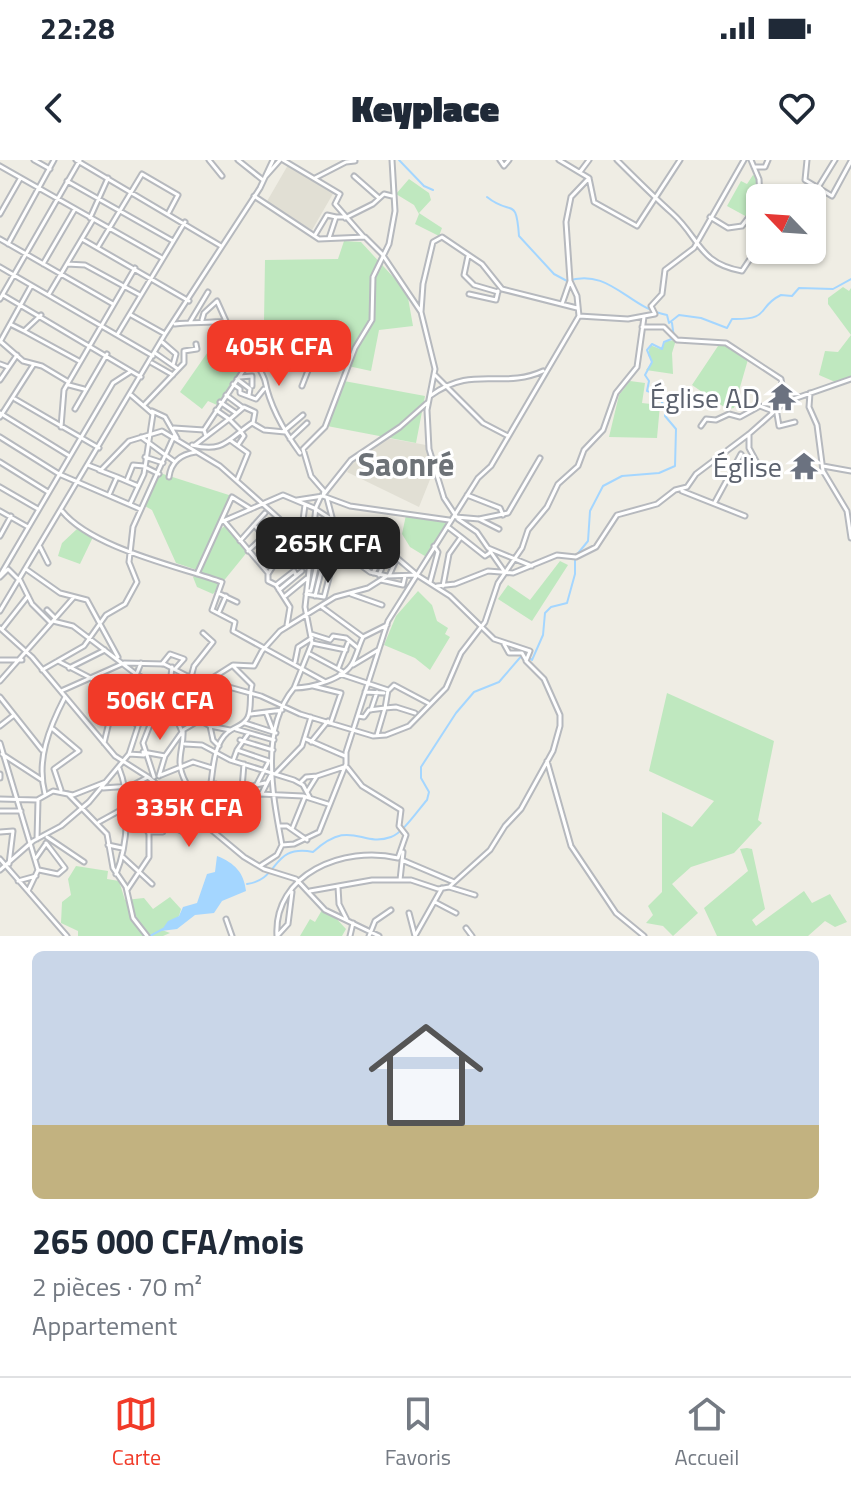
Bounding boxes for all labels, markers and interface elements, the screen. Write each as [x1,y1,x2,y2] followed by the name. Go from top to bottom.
[40,5,115,51] text: 22:28
[352,81,499,136] text: Keyplace
[32,86,76,130] icon: back
[775,86,819,130] icon: heart
[746,184,826,264] north arrow
[746,184,826,264] map controls
[196,320,362,388] pin: 405K CFA
[225,326,333,365] text: 405K CFA
[650,376,760,419] place label: Église AD
[767,382,797,412] temple icon: Église AD
[358,440,454,488] district label: Saonré
[713,445,782,488] place label: Église
[789,451,819,481] temple icon: Église
[245,517,411,585] pin: 265K CFA
[274,523,382,562] text: 265K CFA
[77,674,243,742] pin: 506K CFA
[106,680,214,719] text: 506K CFA
[106,781,272,849] pin: 335K CFA
[135,787,243,826] text: 335K CFA
[354,1003,498,1147] icon: home
[32,1215,304,1267] text: 265 000 CFA/mois
[32,1267,202,1306] text: 2 pièces · 70 m²
[32,1306,177,1345] text: Appartement
[112,1392,161,1474] tab: Carte
[385,1392,451,1474] tab: Favoris
[675,1392,739,1474] tab: Accueil

